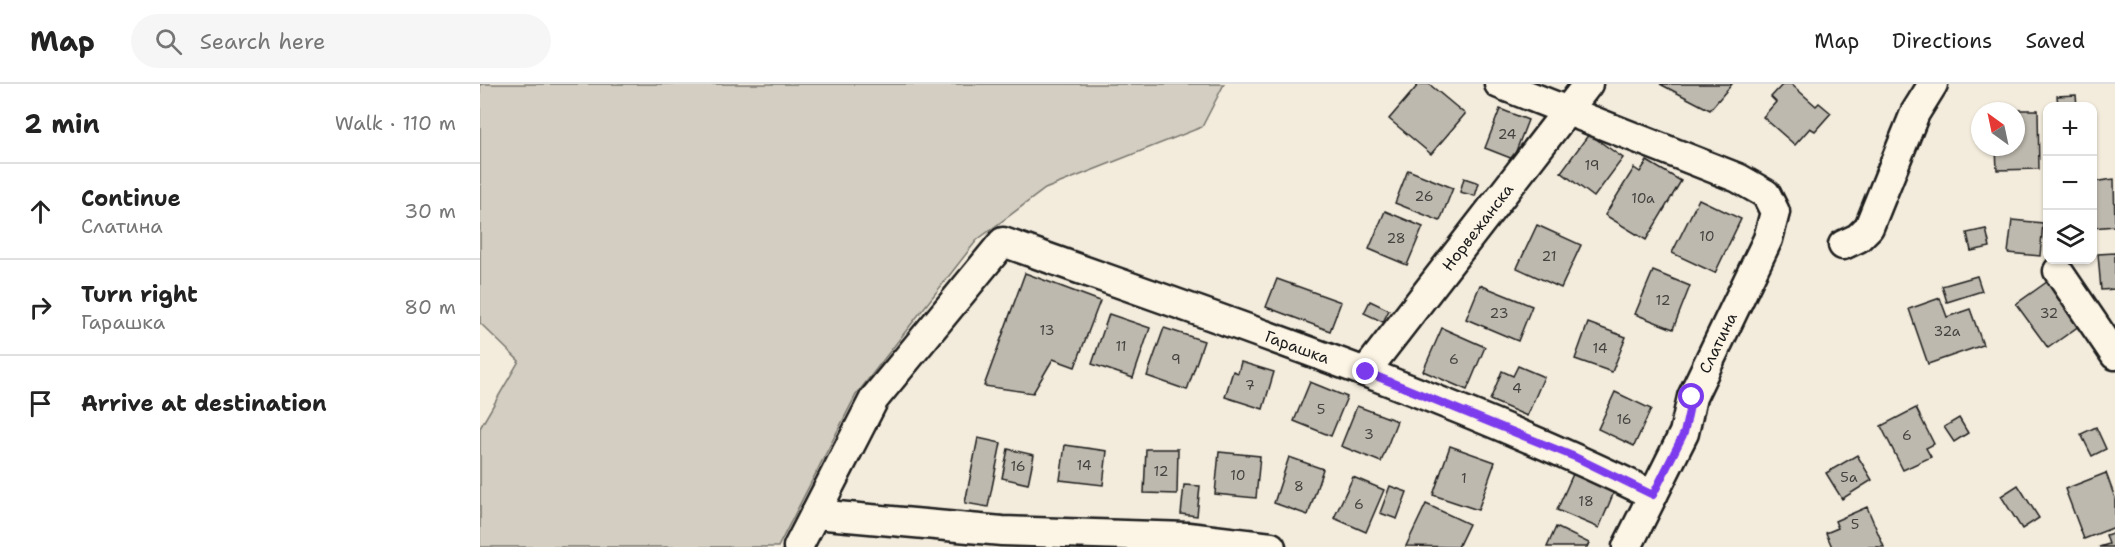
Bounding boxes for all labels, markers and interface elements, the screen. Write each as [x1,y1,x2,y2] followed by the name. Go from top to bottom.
[131,14,551,68] search box
[30,22,95,60] text: Map
[152,25,185,58] icon: search
[200,27,325,56] text: Search here
[1814,27,1859,55] text: Map
[1892,27,1992,55] text: Directions
[2025,27,2085,55] text: Saved
[1971,102,2025,156] north arrow
[2043,102,2097,264] map controls
[2043,102,2097,156] button: +
[24,106,100,141] text: 2 min
[335,110,456,136] text: Walk · 110 m
[1498,125,1517,143] house number: 24
[1584,156,1600,174] house number: 19
[2043,156,2097,210] button: −
[1437,179,1518,275] street label: Норвежанска
[81,184,181,213] text: Continue
[1415,187,1434,205] house number: 26
[1631,189,1655,207] house number: 10a
[24,195,57,228] icon: ahead
[404,198,456,224] text: 30 m
[2043,210,2097,264] button: layers
[81,213,163,239] text: Слатина
[1699,227,1715,245] house number: 10
[1386,229,1406,247] house number: 28
[1542,247,1556,265] house number: 21
[81,280,198,309] text: Turn right
[24,291,57,324] icon: right
[1656,291,1670,309] house number: 12
[404,294,456,320] text: 80 m
[1490,304,1508,322] house number: 23
[2040,304,2058,322] house number: 32
[81,309,165,335] text: Гарашка
[1694,309,1742,377] street label: Слатина
[1040,321,1054,339] house number: 13
[1934,322,1961,340] house number: 32a
[1262,325,1333,368] street label: Гарашка
[1115,337,1127,355] house number: 11
[1592,339,1608,357] house number: 14
[1171,350,1181,368] house number: 9
[1449,350,1459,368] house number: 6
[1352,358,1378,384] route end
[1245,376,1255,394] house number: 7
[1512,379,1522,397] house number: 4
[1678,383,1704,409] route start
[24,387,57,420] icon: arrive
[81,389,327,418] text: Arrive at destination
[1317,400,1325,418] house number: 5
[1616,410,1632,428] house number: 16
[1364,425,1374,443] house number: 3
[1902,426,1912,444] house number: 6
[1076,456,1092,474] house number: 14
[1010,457,1026,475] house number: 16
[1154,462,1168,480] house number: 12
[1230,466,1246,484] house number: 10
[1840,468,1858,486] house number: 5a
[1461,469,1467,487] house number: 1
[1294,477,1304,495] house number: 8
[1578,492,1594,510] house number: 18
[1354,495,1364,513] house number: 6
[1851,515,1859,533] house number: 5

